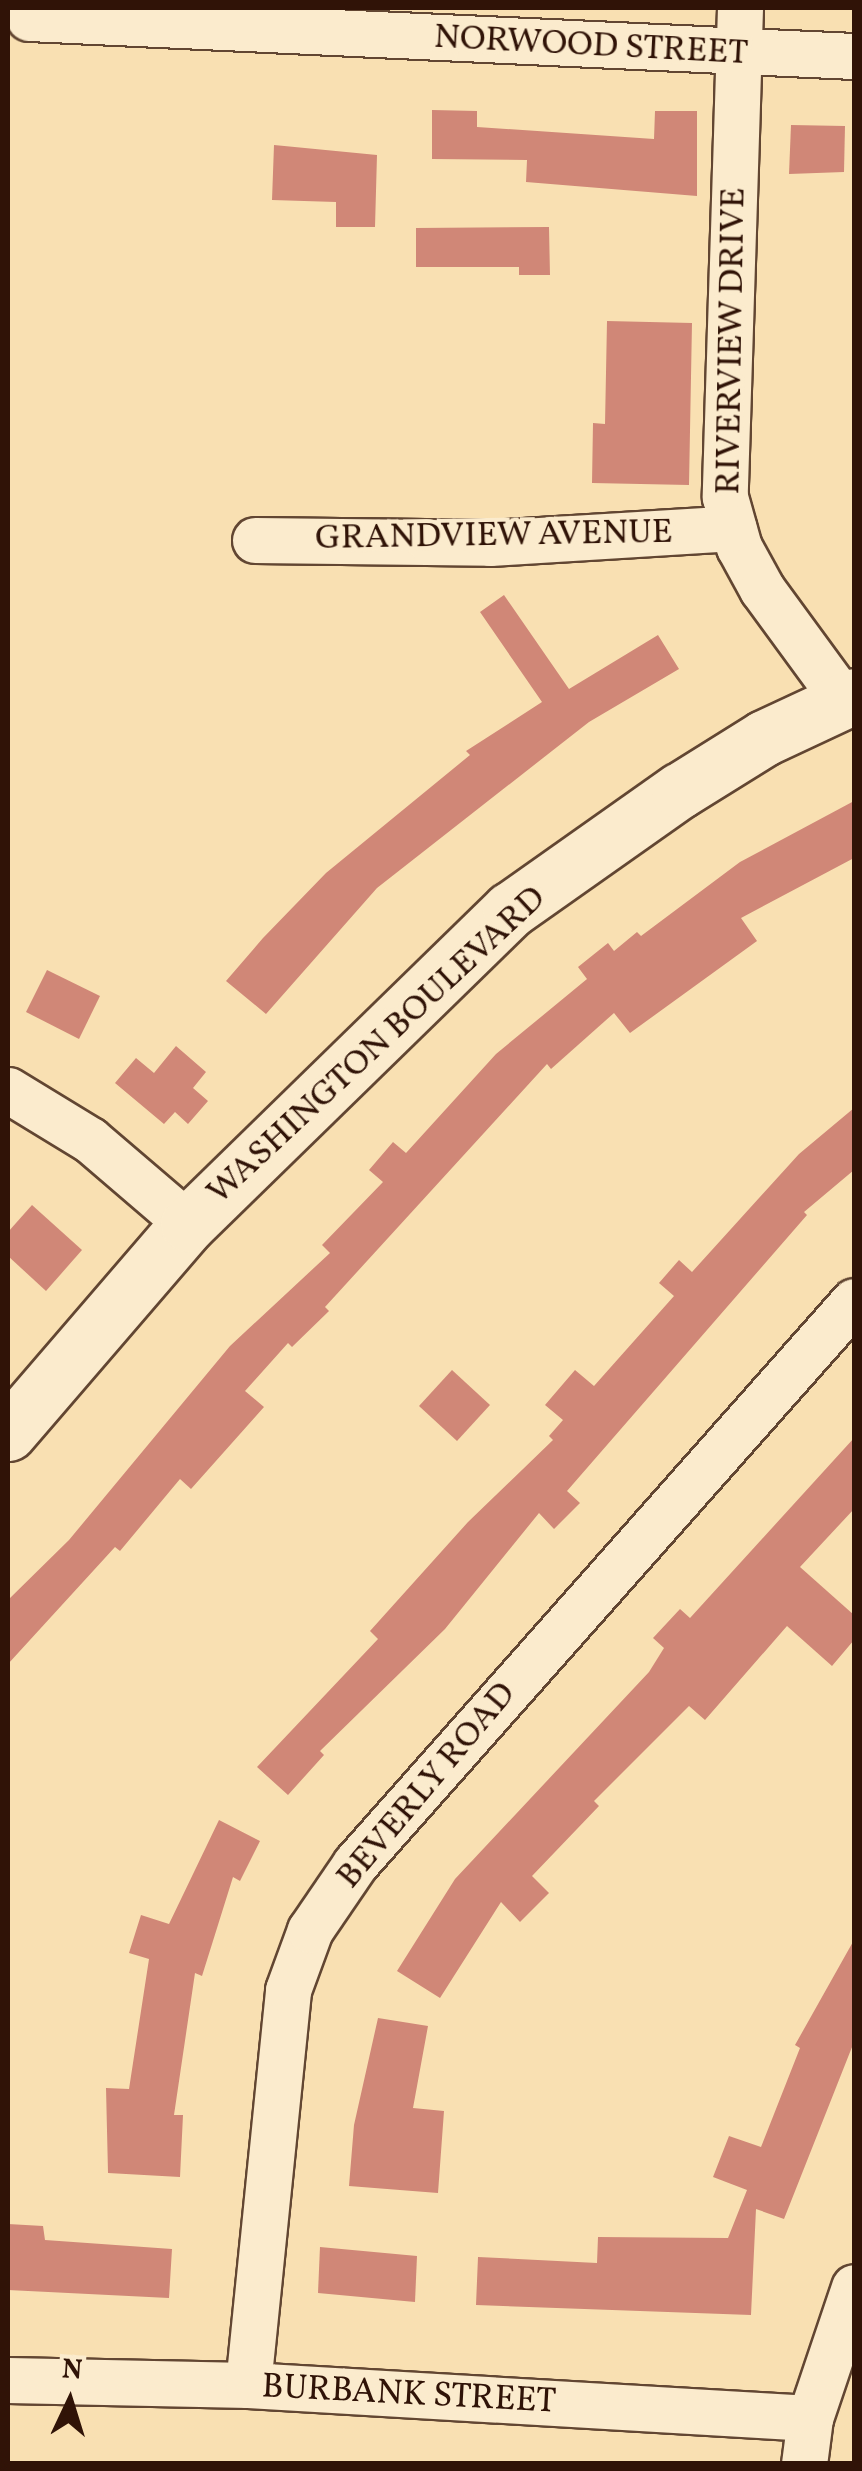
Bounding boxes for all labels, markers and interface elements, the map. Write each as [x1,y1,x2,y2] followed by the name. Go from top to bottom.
[433,17,749,75] street label: NORWOOD STREET
[708,187,756,495] street label: RIVERVIEW DRIVE
[314,512,674,560] street label: GRANDVIEW AVENUE
[199,878,555,1214] street label: WASHINGTON BOULEVARD
[328,1674,526,1898] street label: BEVERLY ROAD
[61,2350,84,2391] text: N
[20,2351,120,2451] north arrow
[261,2366,557,2424] street label: BURBANK STREET

